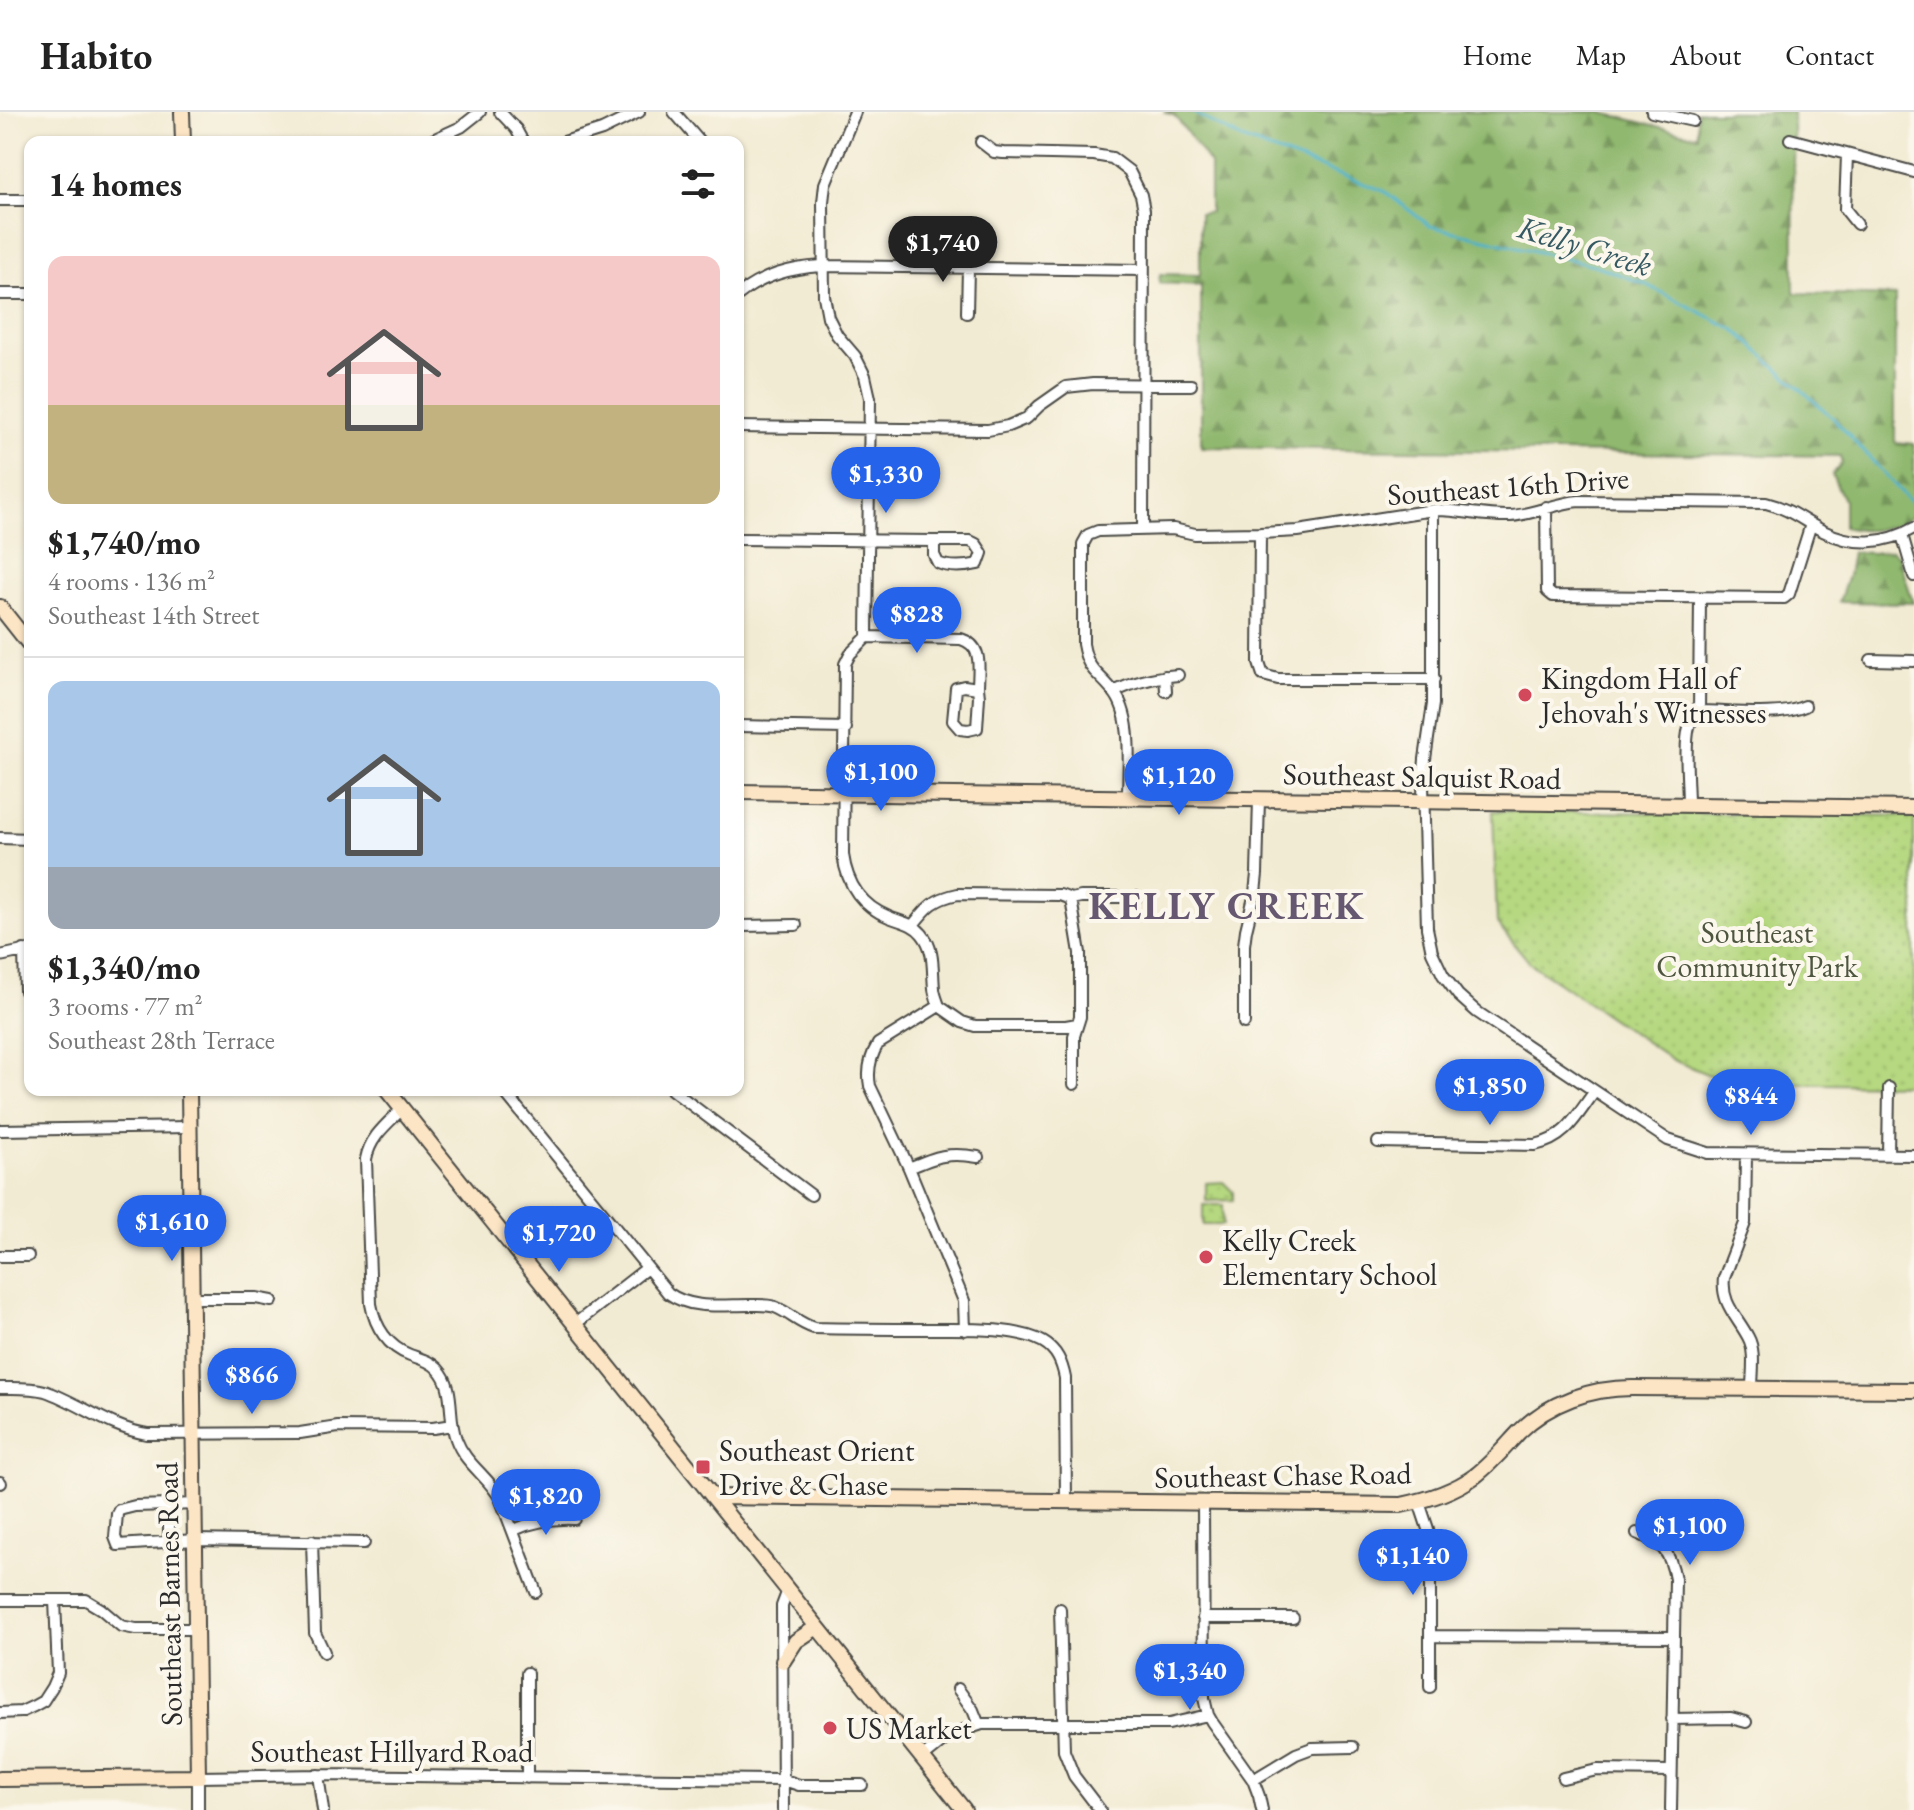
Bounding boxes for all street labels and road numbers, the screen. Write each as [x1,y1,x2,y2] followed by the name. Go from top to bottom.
[1386,458,1630,514] street label: Southeast 16th Drive
[1283,754,1562,798] street label: Southeast Salquist Road
[1154,1453,1413,1497] street label: Southeast Chase Road
[147,1461,191,1726] street label: Southeast Barnes Road
[251,1732,534,1771] street label: Southeast Hillyard Road

